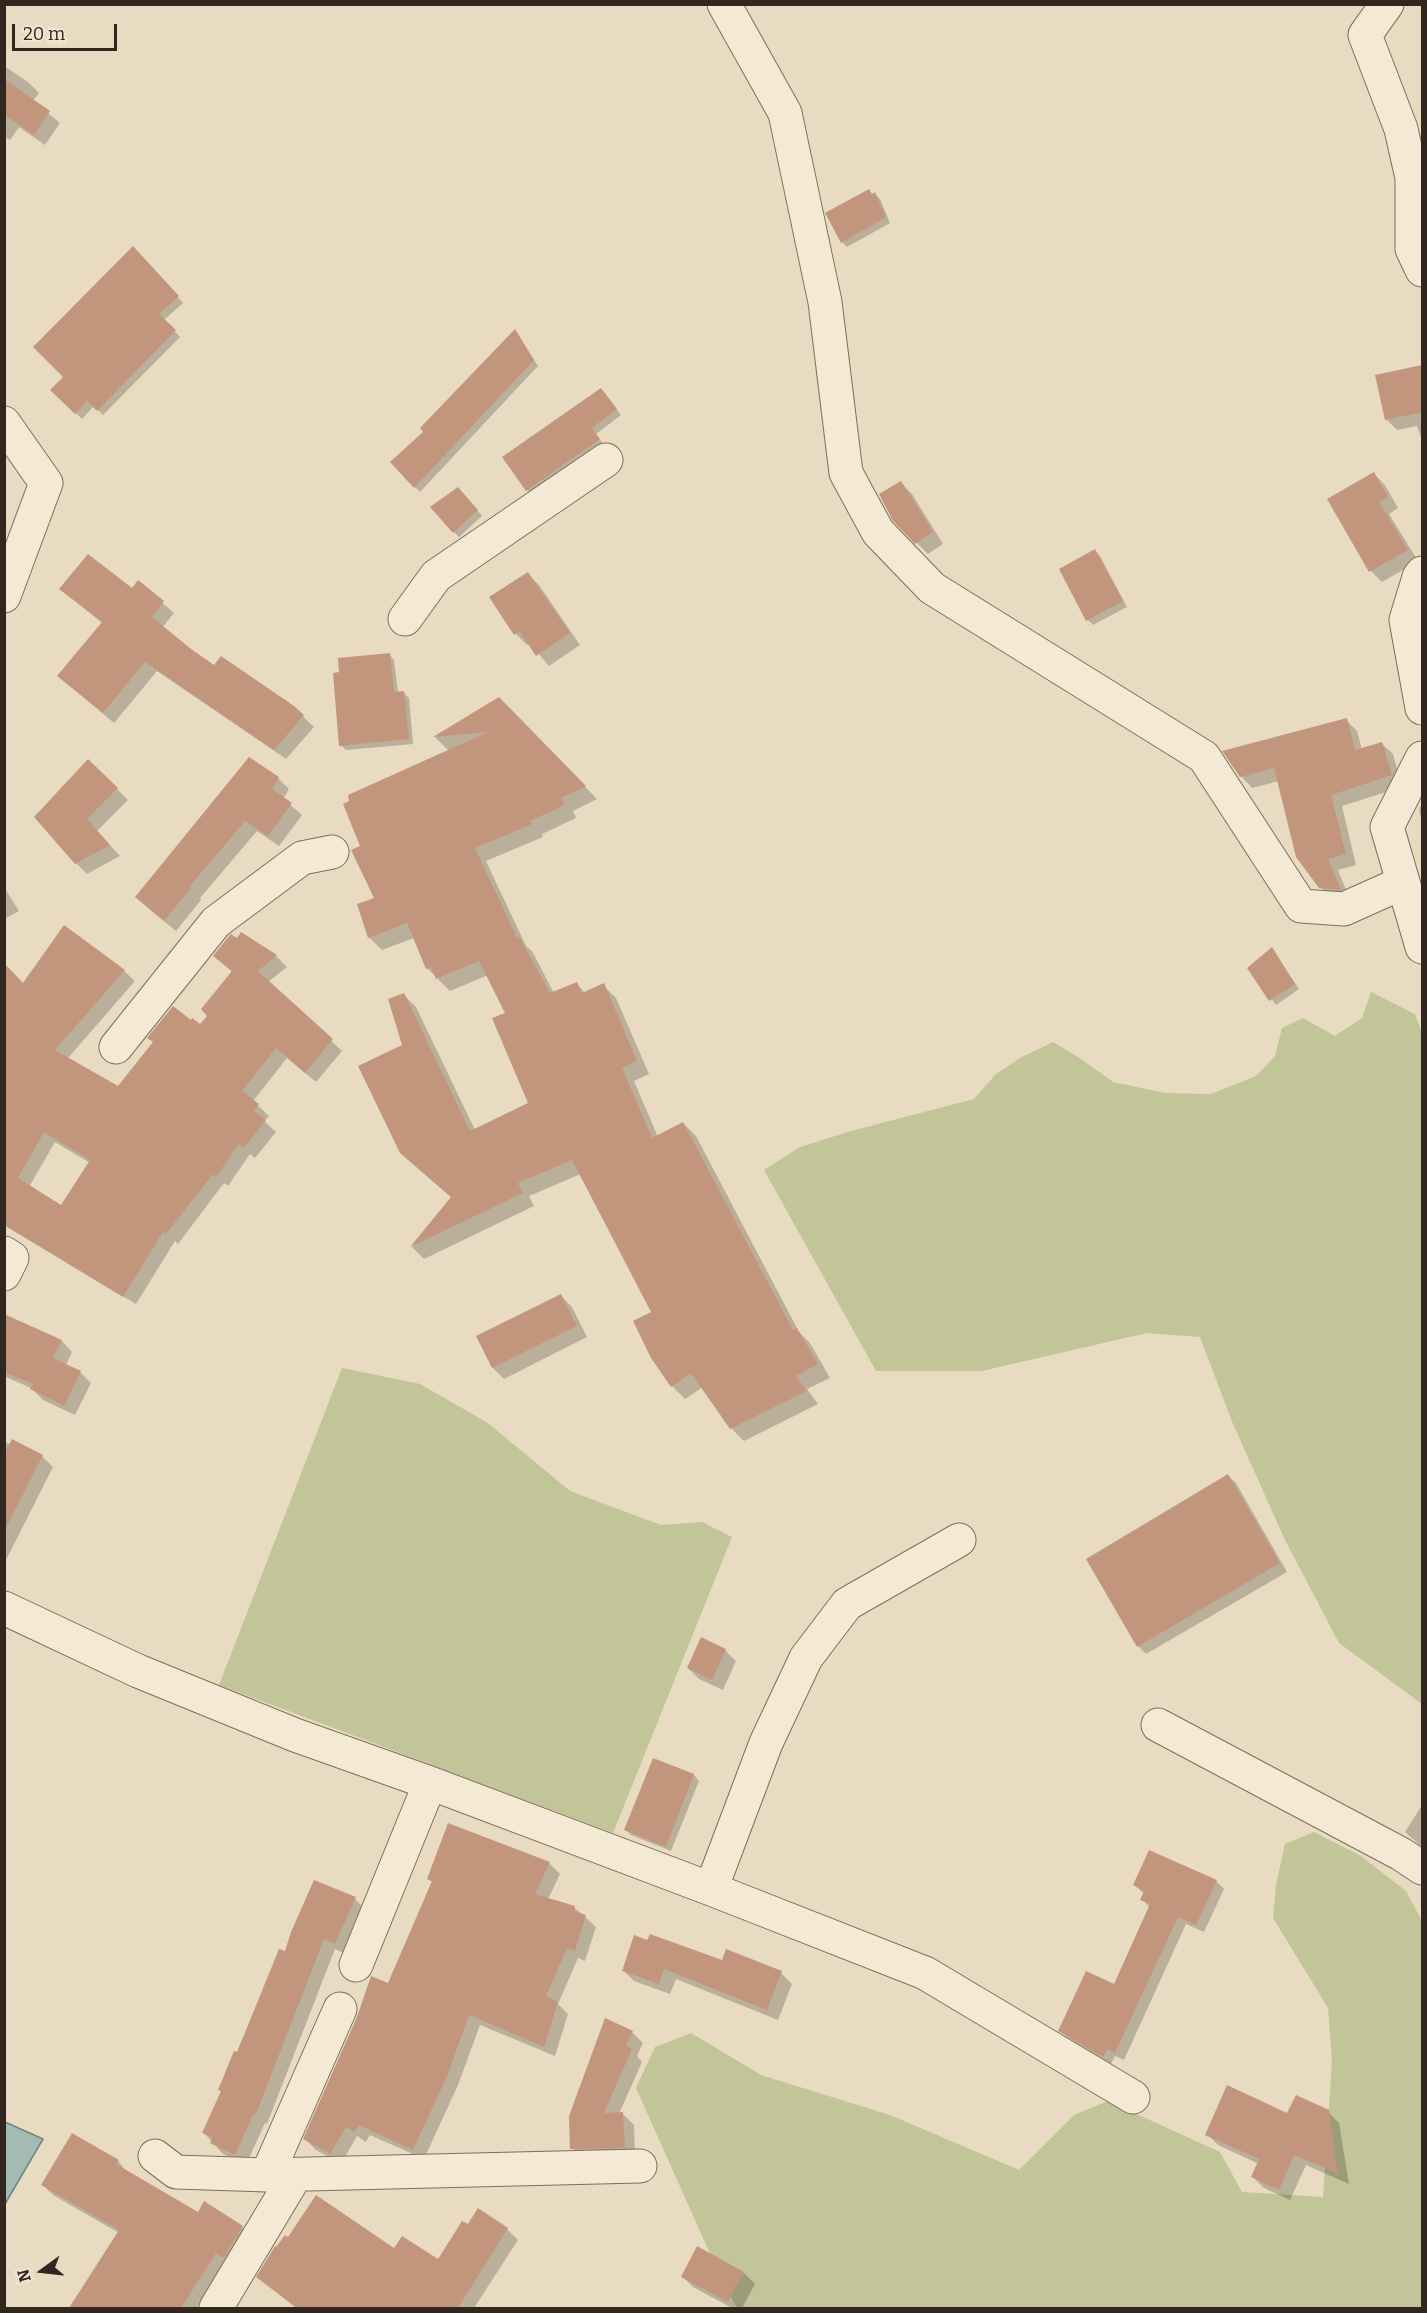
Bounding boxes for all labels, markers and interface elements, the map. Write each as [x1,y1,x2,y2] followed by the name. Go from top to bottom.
[15,12,120,50] scale bar
[23,23,65,45] text: 20 m
[12,2241,72,2301] north arrow
[13,2267,35,2284] text: N

